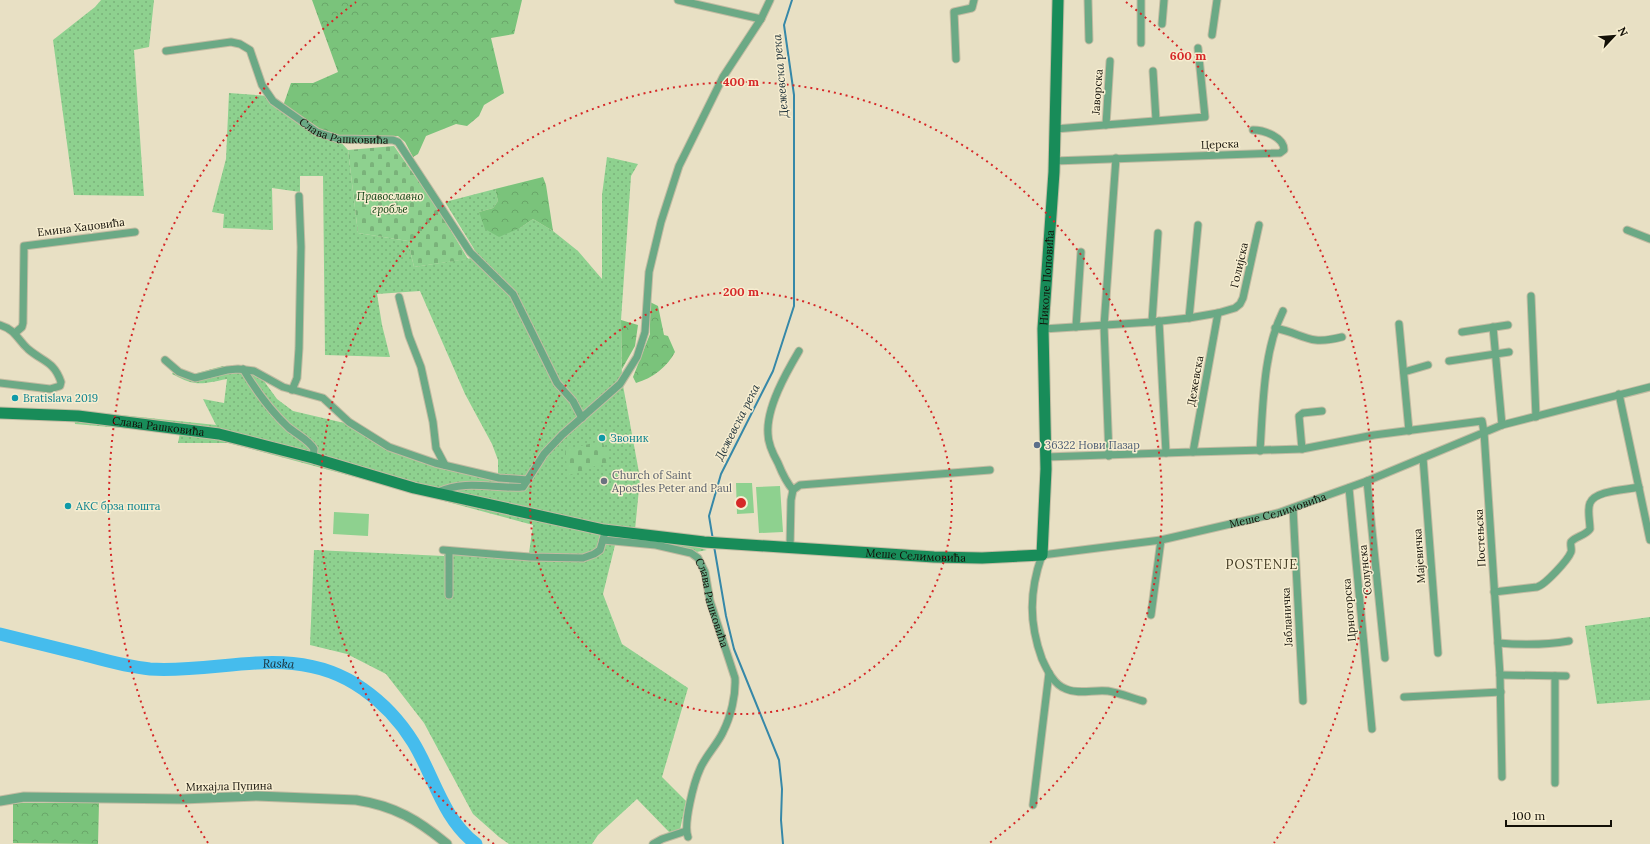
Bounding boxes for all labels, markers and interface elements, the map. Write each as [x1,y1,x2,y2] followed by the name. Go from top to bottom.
[1594,16,1634,56] north arrow
[1615,25,1631,39] text: N
[769,33,791,119] water label: Дежевска река
[1170,48,1206,63] text: 600 m
[1088,68,1106,116] street label: Јаворска
[723,74,759,89] text: 400 m
[296,115,389,147] street label: Слава Рашковића
[1201,136,1240,152] street label: Церска
[357,189,424,216] park label: Православно гробље
[36,215,126,239] street label: Емина Хаџовића
[1036,229,1057,326] street label: Николе Поповића
[1227,241,1251,289] street label: Голијска
[723,284,759,299] text: 200 m
[1184,354,1206,407] street label: Дежевска
[711,381,763,464] water label: Дежевска река
[23,391,98,405] place label: Bratislava 2019
[10,393,20,403] marker: Bratislava 2019
[111,413,206,439] street label: Слава Рашковића
[610,431,649,445] place label: Звоник
[597,433,607,443] marker: Звоник
[1045,438,1140,452] place label: 36322 Нови Пазар
[1032,440,1042,450] marker: 36322 Нови Пазар
[611,468,732,495] place label: Church of Saint Apostles Peter and Paul
[599,476,609,486] marker: Church of Saint Apostles Peter and Paul
[1228,489,1328,531] street label: Меше Селимовића
[734,496,748,510] centre of rings
[75,499,161,513] place label: АКС брза пошта
[63,501,73,511] marker: АКС брза пошта
[1471,508,1489,567] street label: Постењска
[1410,528,1428,584] street label: Мајевичка
[1355,544,1375,596] street label: Солунска
[865,546,966,565] street label: Меше Селимовића
[692,556,732,650] street label: Слава Рашковића
[1226,556,1298,573] district label: POSTENJE
[1339,578,1359,642] street label: Црногорска
[1278,587,1296,648] street label: Јабланичка
[262,655,296,671] water label: Raska
[186,778,273,794] street label: Михајла Пупина
[1506,802,1611,828] scale bar
[1512,808,1545,823] text: 100 m

